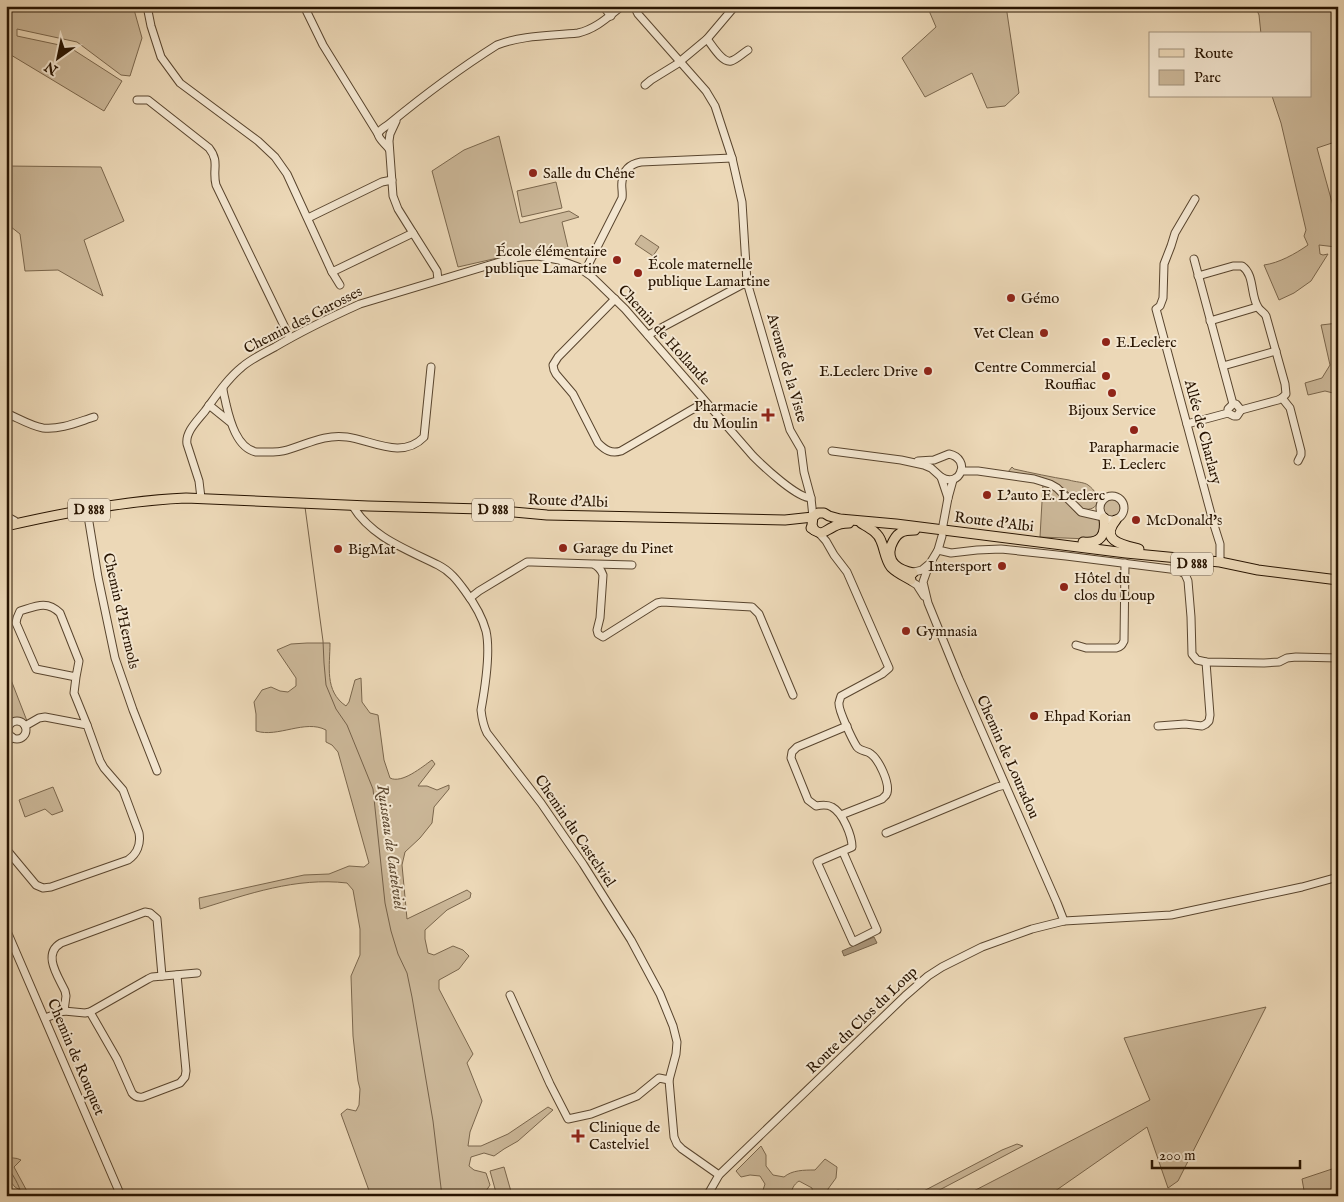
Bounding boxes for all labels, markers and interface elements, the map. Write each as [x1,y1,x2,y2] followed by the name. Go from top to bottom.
[32,32,82,82] north arrow
[1149,32,1312,98] legend
[1194,44,1233,63] text: Route
[41,57,62,79] text: N
[1194,68,1221,87] text: Parc
[543,164,635,183] place label: Salle du Chêne
[527,167,539,179] marker: Salle du Chêne
[485,242,607,278] place label: École élémentaire publique Lamartine
[611,254,623,266] marker: École élémentaire publique Lamartine
[648,255,770,291] place label: École maternelle publique Lamartine
[632,267,644,279] marker: École maternelle publique Lamartine
[614,281,714,389] street label: Chemin de Hollande
[241,282,365,358] street label: Chemin des Garosses
[1021,289,1059,308] place label: Gémo
[1005,292,1017,304] marker: Gémo
[762,310,812,425] street label: Avenue de la Viste
[973,324,1034,343] place label: Vet Clean
[1038,327,1050,339] marker: Vet Clean
[1116,333,1177,352] place label: E.Leclerc
[1100,336,1112,348] marker: E.Leclerc
[974,358,1097,394] place label: Centre Commercial Rouffiac
[819,362,918,381] place label: E.Leclerc Drive
[922,365,934,377] marker: E.Leclerc Drive
[1100,370,1112,382] marker: Centre Commercial Rouffiac
[1180,377,1226,487] street label: Allée de Charlary
[1106,387,1118,399] marker: Bijoux Service
[693,397,758,433] place label: Pharmacie du Moulin
[1068,401,1156,420] place label: Bijoux Service
[762,409,774,421] marker: Pharmacie du Moulin
[1128,424,1140,436] marker: Parapharmacie E. Leclerc
[1089,438,1179,474] place label: Parapharmacie E. Leclerc
[997,486,1105,505] place label: L'auto E. Leclerc
[981,489,993,501] marker: L'auto E. Leclerc
[528,490,608,512] street label: Route d'Albi
[68,498,110,522] road number: D 888
[472,498,514,522] road number: D 888
[953,508,1035,536] street label: Route d'Albi
[1146,511,1222,530] place label: McDonald's
[1130,514,1142,526] marker: McDonald's
[573,539,673,558] place label: Garage du Pinet
[348,540,396,559] place label: BigMat
[557,542,569,554] marker: Garage du Pinet
[332,543,344,555] marker: BigMat
[98,551,144,671] street label: Chemin d'Hermols
[1171,552,1213,576] road number: D 888
[928,557,992,576] place label: Intersport
[996,560,1008,572] marker: Intersport
[1074,569,1155,605] place label: Hôtel du clos du Loup
[1058,581,1070,593] marker: Hôtel du clos du Loup
[916,622,978,641] place label: Gymnasia
[900,625,912,637] marker: Gymnasia
[972,692,1044,822] street label: Chemin de Louradou
[1044,707,1131,726] place label: Ehpad Korian
[1028,710,1040,722] marker: Ehpad Korian
[530,771,620,892] street label: Chemin du Castelviel
[371,783,409,912] water label: Ruisseau de Castelviel
[803,962,921,1078] street label: Route du Clos du Loup
[43,996,109,1118] street label: Chemin de Rouquet
[589,1118,660,1154] place label: Clinique de Castelviel
[571,1129,585,1143] marker: Clinique de Castelviel
[1152,1137,1299,1169] scale bar
[1159,1146,1196,1165] text: 200 m

